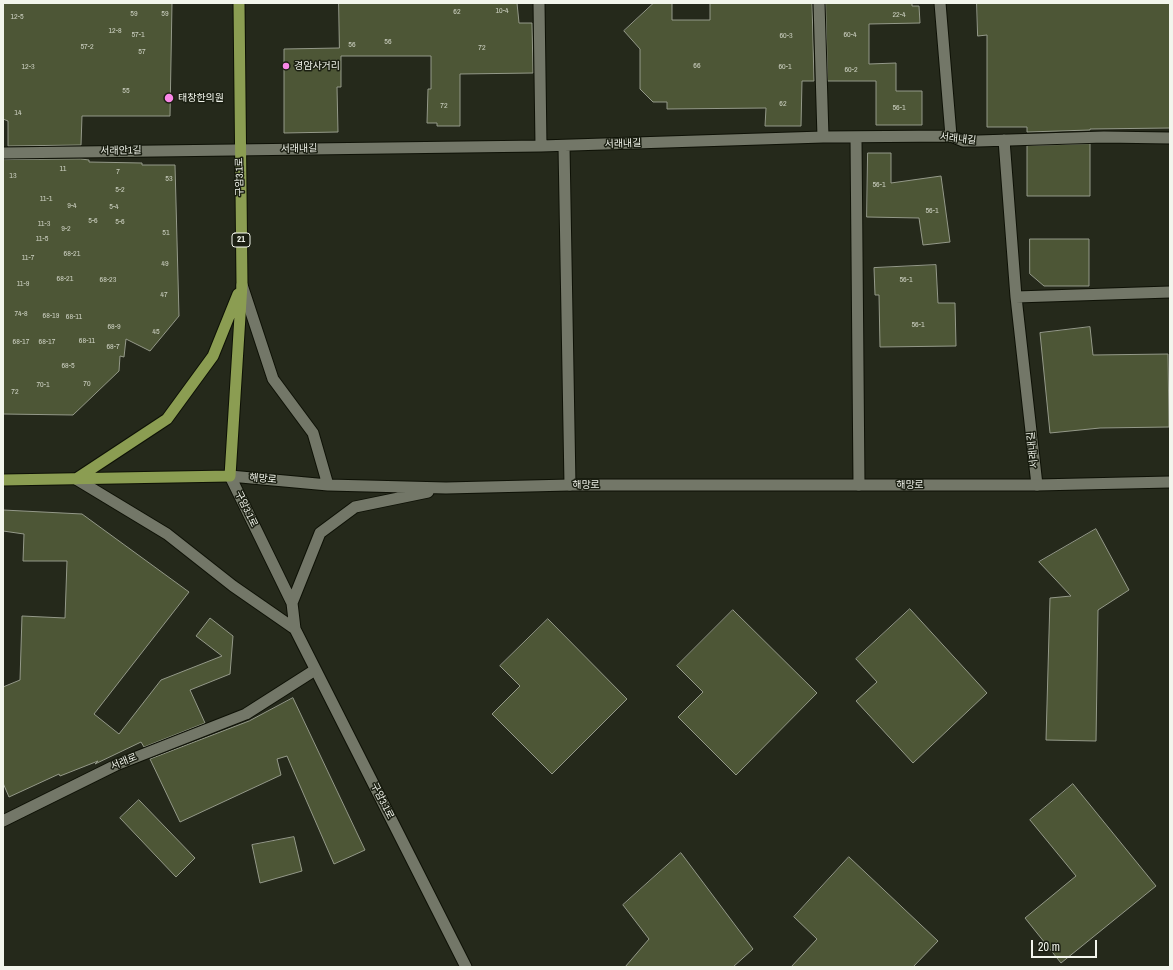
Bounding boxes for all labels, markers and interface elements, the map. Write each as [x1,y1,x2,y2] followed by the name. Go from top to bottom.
[495,6,509,16] house number: 10-4
[453,7,461,17] house number: 62
[130,9,138,19] house number: 59
[161,9,169,19] house number: 59
[892,10,906,20] house number: 22-4
[10,12,24,22] house number: 12-5
[108,26,122,36] house number: 12-8
[131,30,145,40] house number: 57-1
[843,30,857,40] house number: 60-4
[779,31,793,41] house number: 60-3
[384,37,392,47] house number: 56
[348,40,356,50] house number: 56
[80,42,94,52] house number: 57-2
[478,43,486,53] house number: 72
[138,47,146,57] house number: 57
[294,60,340,72] place label: 경암사거리
[281,61,291,71] marker: 경암사거리
[693,61,701,71] house number: 66
[21,62,35,72] house number: 12-3
[778,62,792,72] house number: 60-1
[844,65,858,75] house number: 60-2
[122,86,130,96] house number: 55
[163,92,175,104] marker: 태창한의원
[178,92,224,104] place label: 태창한의원
[779,99,787,109] house number: 62
[440,101,448,111] house number: 72
[892,103,906,113] house number: 56-1
[14,108,22,118] house number: 14
[939,131,977,147] street label: 서래내길
[604,137,642,151] street label: 서래내길
[280,143,318,155] street label: 서래내길
[100,145,142,157] street label: 서래안1길
[234,157,246,197] street label: 구암3.1로
[60,164,66,174] house number: 11
[116,167,120,177] house number: 7
[9,171,17,181] house number: 13
[165,174,173,184] house number: 53
[872,180,886,190] house number: 56-1
[115,185,125,195] house number: 5-2
[40,194,52,204] house number: 11-1
[67,201,77,211] house number: 9-4
[109,202,119,212] house number: 5-4
[925,206,939,216] house number: 56-1
[88,216,98,226] house number: 5-6
[115,217,125,227] house number: 5-6
[38,219,50,229] house number: 11-3
[61,224,71,234] house number: 9-2
[162,228,170,238] house number: 51
[232,233,250,247] road number: 21
[36,234,48,244] house number: 11-5
[64,249,80,259] house number: 68-21
[22,253,34,263] house number: 11-7
[161,259,169,269] house number: 49
[57,274,73,284] house number: 68-21
[100,275,116,285] house number: 68-23
[899,275,913,285] house number: 56-1
[17,279,29,289] house number: 11-9
[160,290,168,300] house number: 47
[14,309,28,319] house number: 74-8
[43,311,59,321] house number: 68-19
[66,312,82,322] house number: 68-11
[911,320,925,330] house number: 56-1
[107,322,121,332] house number: 68-9
[152,327,160,337] house number: 45
[79,336,95,346] house number: 68-11
[13,337,29,347] house number: 68-17
[39,337,55,347] house number: 68-17
[106,342,120,352] house number: 68-7
[61,361,75,371] house number: 68-5
[83,379,91,389] house number: 70
[36,380,50,390] house number: 70-1
[11,387,19,397] house number: 72
[1025,431,1041,469] street label: 서래내길
[249,472,277,486] street label: 해망로
[572,479,600,491] street label: 해망로
[896,479,924,491] street label: 해망로
[232,489,260,529] street label: 구암3.1로
[109,751,139,773] street label: 서래로
[368,781,396,821] street label: 구암3.1로
[1033,932,1099,958] scale bar
[1038,939,1060,955] text: 20 m

